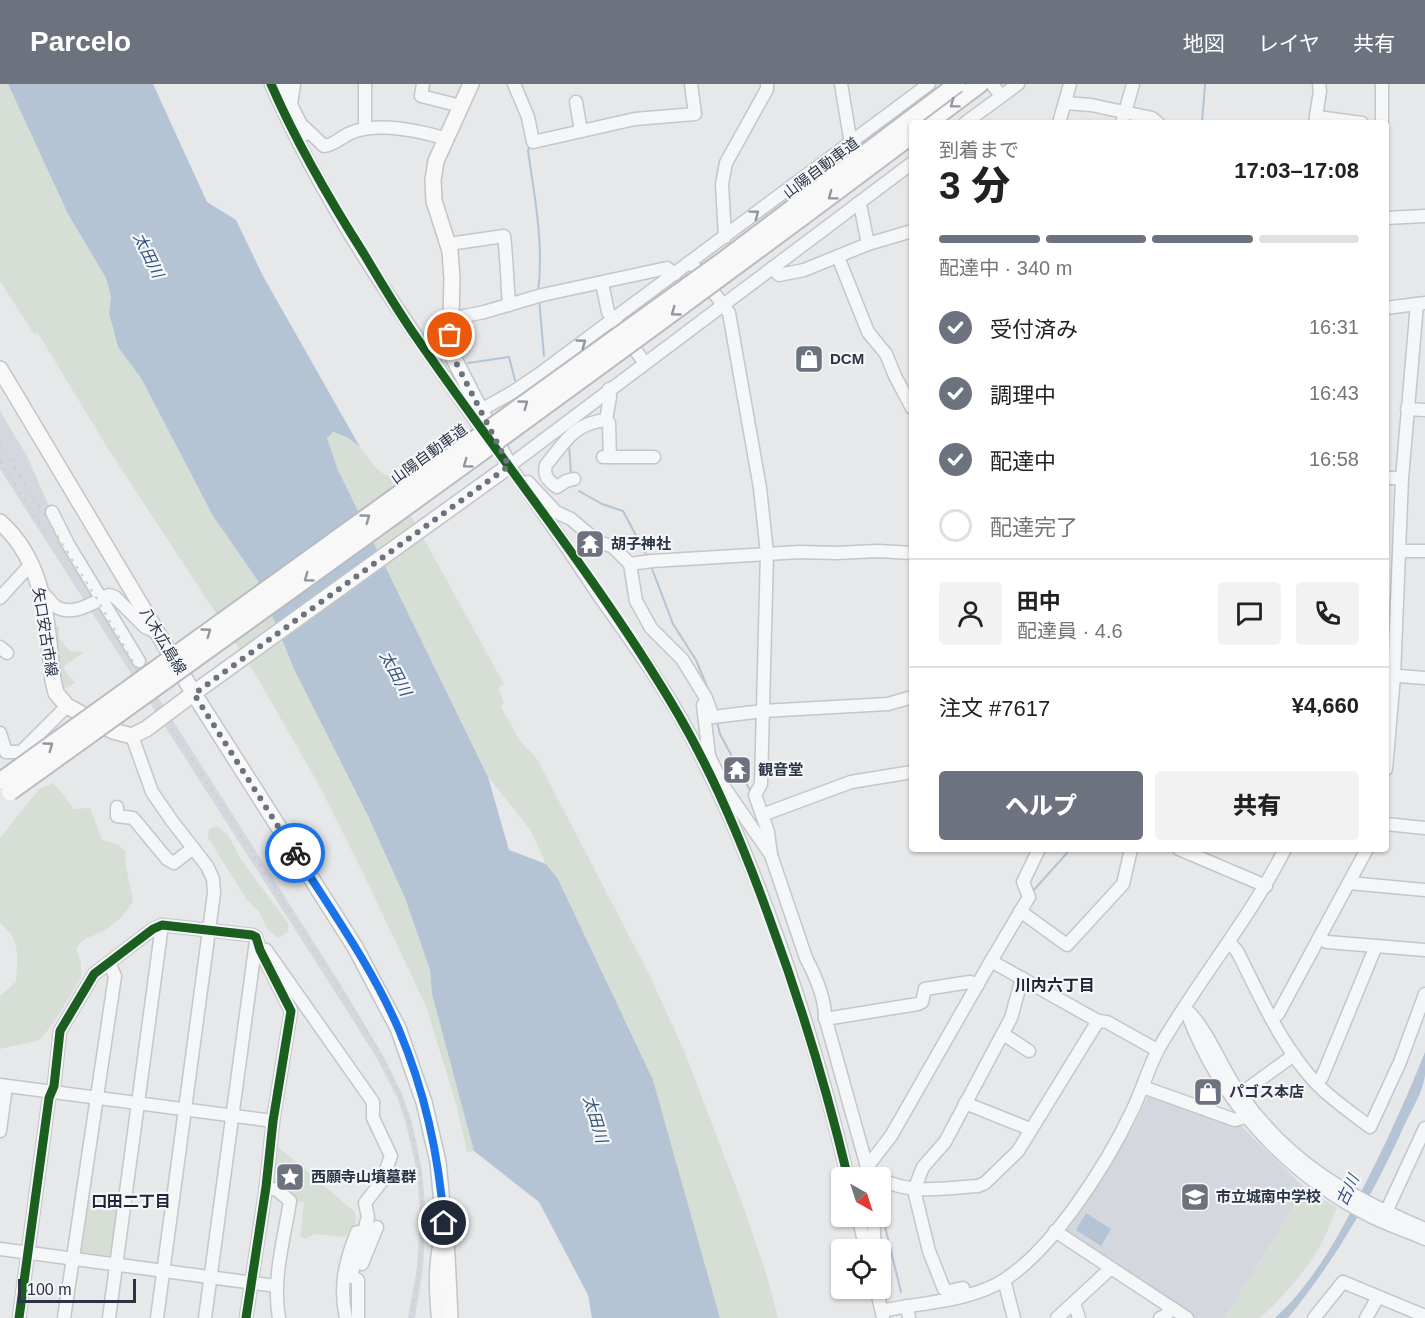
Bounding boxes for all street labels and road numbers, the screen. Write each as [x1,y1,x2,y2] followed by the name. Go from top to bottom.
[780,134,862,201] street label: 山陽自動車道
[387,420,470,487] street label: 山陽自動車道
[30,586,61,678] street label: 矢口安古市線
[137,604,190,677] street label: 八木広島線

